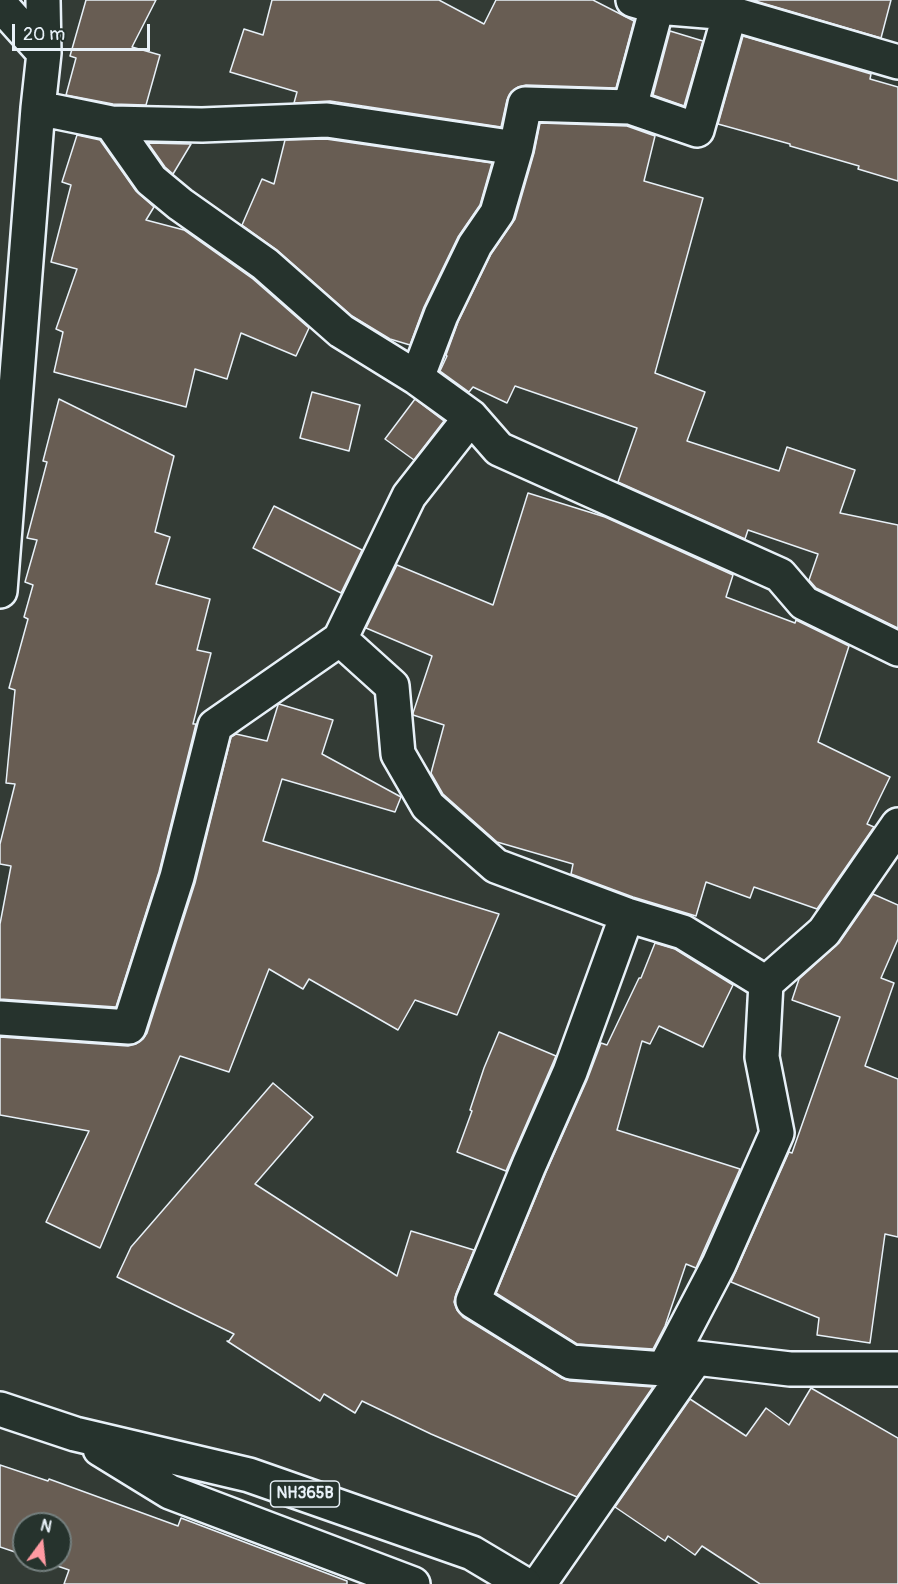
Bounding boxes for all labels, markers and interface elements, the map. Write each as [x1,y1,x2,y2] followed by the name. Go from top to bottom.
[15,12,153,50] scale bar
[23,23,65,46] text: 20 m
[270,1481,340,1507] road number: NH365B
[12,1512,72,1572] north arrow
[38,1515,54,1538] text: N

